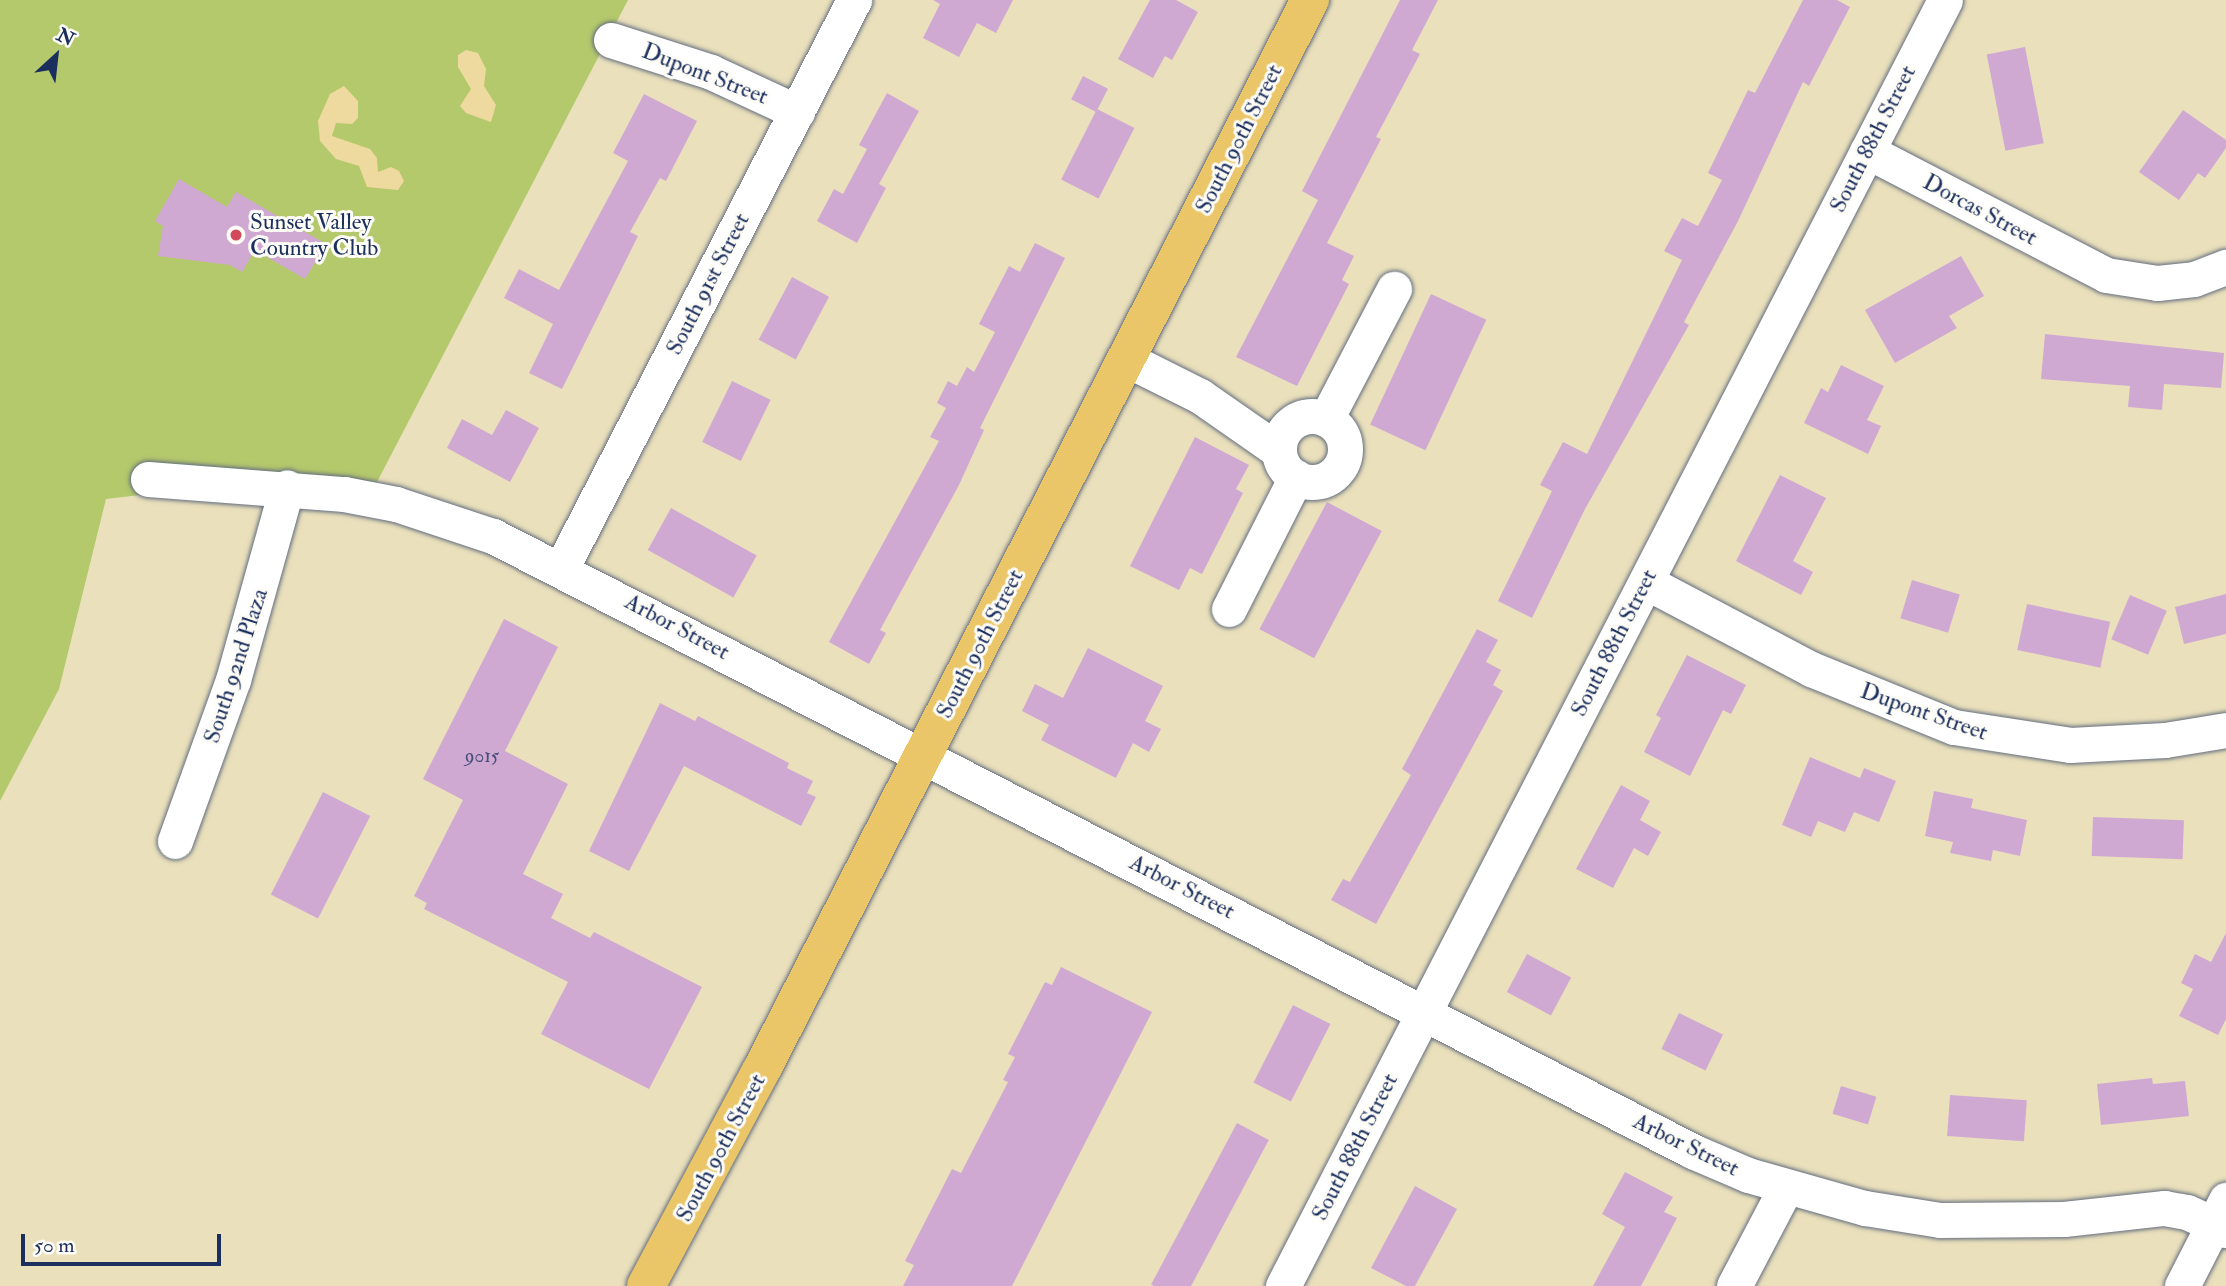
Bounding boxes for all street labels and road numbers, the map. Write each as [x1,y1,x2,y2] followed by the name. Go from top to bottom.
[638,37,772,111] street label: Dupont Street
[1190,60,1288,218] street label: South 90th Street
[1824,61,1922,217] street label: South 88th Street
[1918,168,2042,252] street label: Dorcas Street
[660,208,756,360] street label: South 91st Street
[931,565,1029,723] street label: South 90th Street
[1565,565,1663,721] street label: South 88th Street
[198,585,274,747] street label: South 92nd Plaza
[620,588,734,666] street label: Arbor Street
[1857,677,1991,747] street label: Dupont Street
[1125,849,1239,925] street label: Arbor Street
[670,1069,772,1227] street label: South 90th Street
[1306,1069,1404,1225] street label: South 88th Street
[1629,1108,1743,1182] street label: Arbor Street

